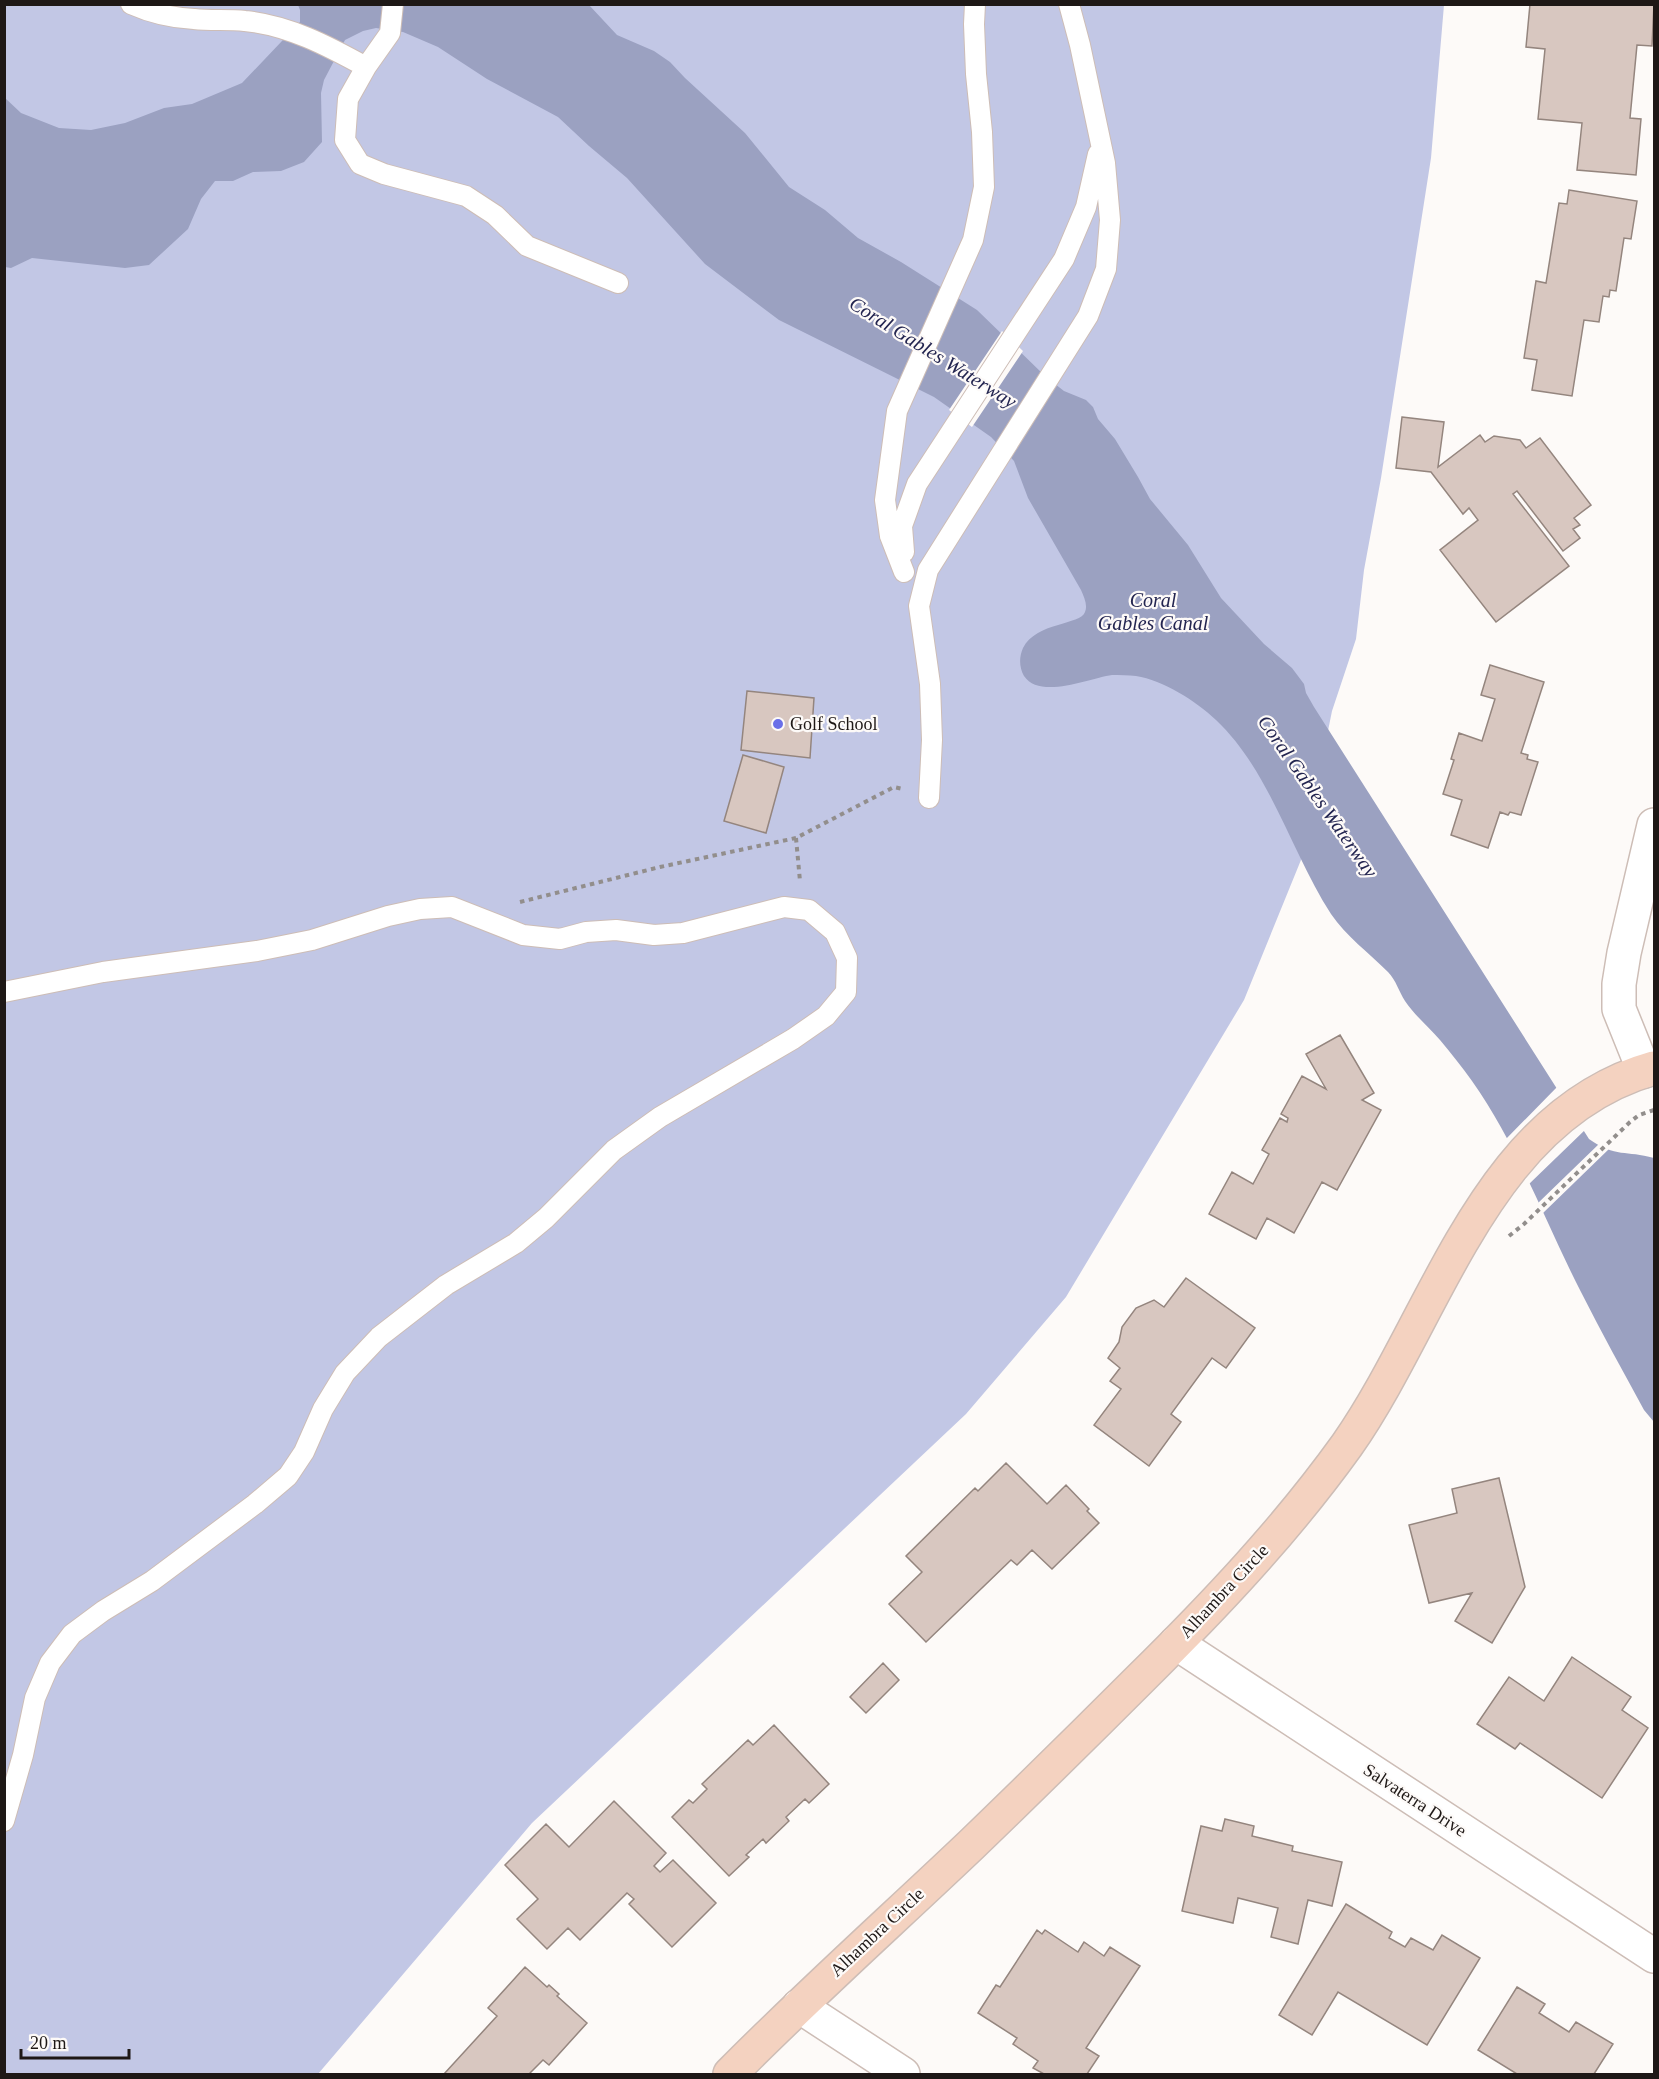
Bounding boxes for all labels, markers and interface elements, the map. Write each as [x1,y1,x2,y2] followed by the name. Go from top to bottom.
[845,292,1021,413] water label: Coral Gables Waterway
[1098,589,1209,634] water label: Coral Gables Canal
[1253,711,1382,882] water label: Coral Gables Waterway
[790,714,878,734] place label: Golf School
[771,717,785,731] marker: Golf School
[1176,1540,1272,1642] street label: Alhambra Circle
[1360,1759,1470,1841] street label: Salvaterra Drive
[826,1884,928,1980] street label: Alhambra Circle
[21,2022,129,2060] scale bar
[30,2033,67,2053] text: 20 m

